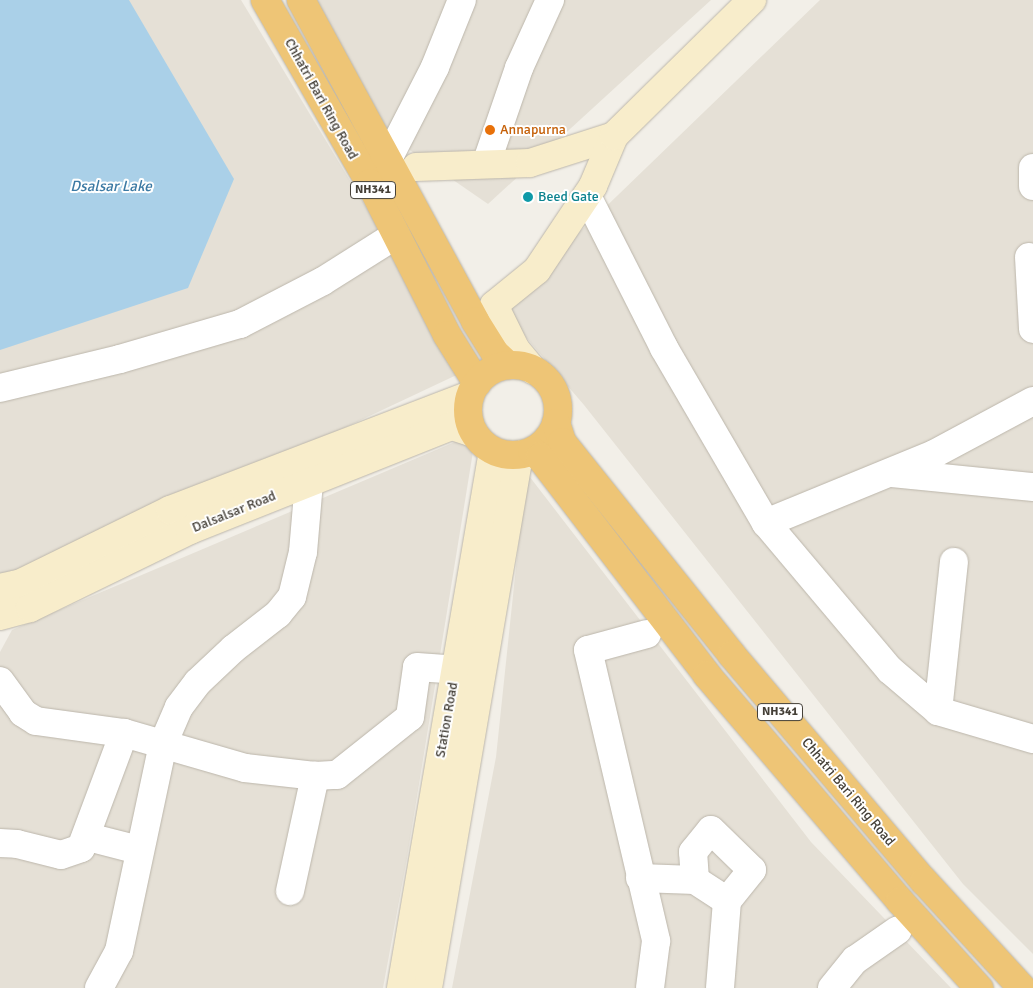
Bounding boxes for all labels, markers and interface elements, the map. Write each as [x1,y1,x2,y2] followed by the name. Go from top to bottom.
[281,35,361,163] street label: Chhatri Bari Ring Road
[500,122,566,138] place label: Annapurna
[484,124,496,136] marker: Annapurna
[70,178,152,196] water label: Dsalsar Lake
[349,180,397,200] road number: NH341
[538,189,599,205] place label: Beed Gate
[522,191,534,203] marker: Beed Gate
[190,488,278,536] street label: Dalsalsar Road
[432,681,462,759] street label: Station Road
[756,702,804,722] road number: NH341
[798,735,898,849] street label: Chhatri Bari Ring Road

